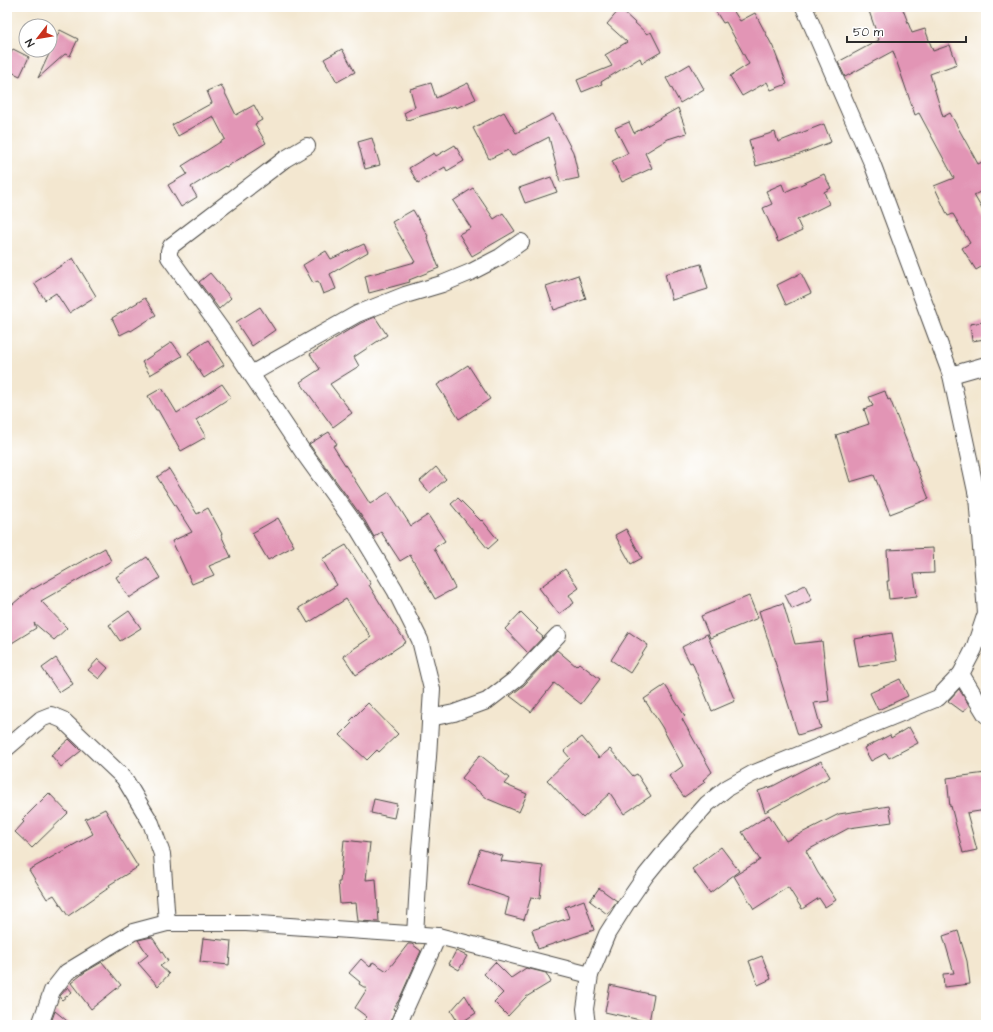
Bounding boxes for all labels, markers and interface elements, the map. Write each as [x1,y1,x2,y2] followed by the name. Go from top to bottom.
[18,18,58,58] north arrow
[847,18,966,44] scale bar
[853,24,884,41] text: 50 m
[22,36,38,50] text: N

